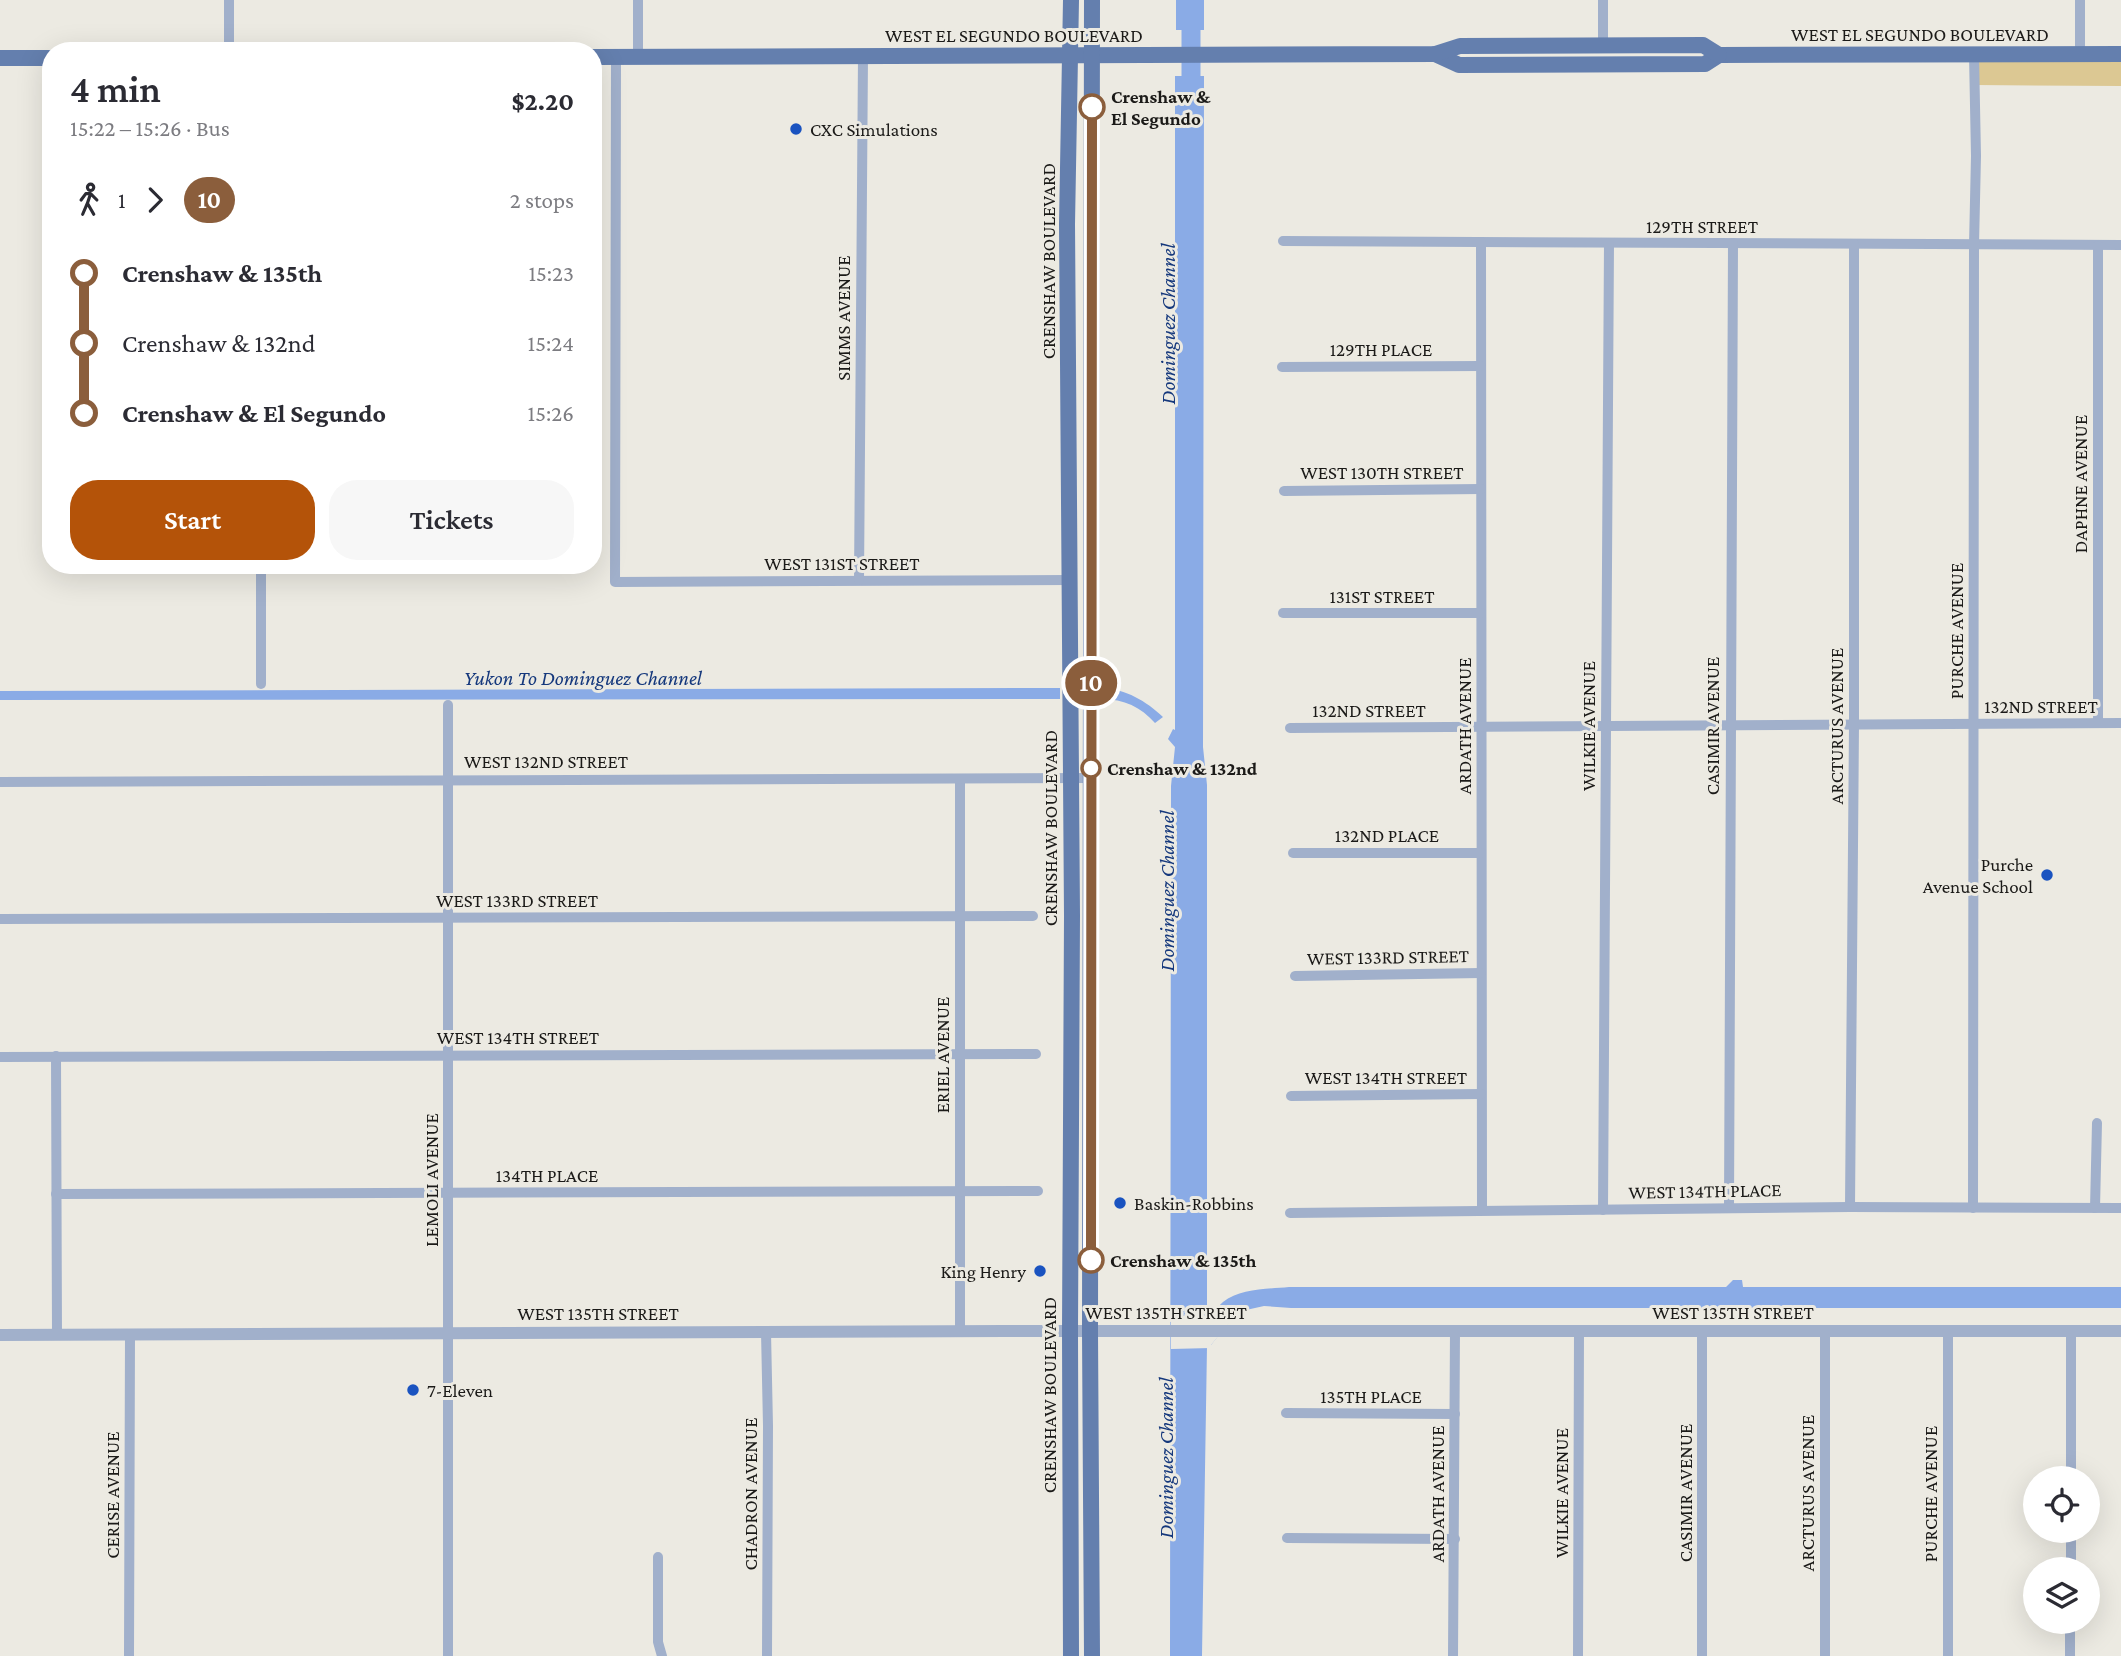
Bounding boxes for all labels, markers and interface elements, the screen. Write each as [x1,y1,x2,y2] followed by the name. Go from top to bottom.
[1791,24,2049,45] street label: WEST EL SEGUNDO BOULEVARD
[885,25,1143,46] street label: WEST EL SEGUNDO BOULEVARD
[70,68,161,110] text: 4 min
[1111,86,1211,129] place label: Crenshaw & El Segundo
[511,87,574,116] text: $2.20
[1079,94,1105,120] marker: Crenshaw & El Segundo
[70,115,230,141] text: 15:22 – 15:26 · Bus
[810,119,938,140] place label: CXC Simulations
[788,121,804,137] marker: CXC Simulations
[1038,163,1059,359] street label: CRENSHAW BOULEVARD
[70,181,108,219] icon: walk
[136,181,174,219] icon: forward
[198,186,221,213] text: 10
[118,187,126,213] text: 1
[510,187,574,213] text: 2 stops
[1646,216,1759,237] street label: 129TH STREET
[1156,243,1180,405] water label: Dominguez Channel
[833,255,854,381] street label: SIMMS AVENUE
[122,259,322,288] text: Crenshaw & 135th
[528,260,574,286] text: 15:23
[122,329,315,358] text: Crenshaw & 132nd
[528,330,574,356] text: 15:24
[1330,339,1432,360] street label: 129TH PLACE
[122,399,386,428] text: Crenshaw & El Segundo
[528,400,574,426] text: 15:26
[2070,415,2091,553] street label: DAPHNE AVENUE
[1300,462,1464,483] street label: WEST 130TH STREET
[70,480,315,560] button: Start
[329,480,574,560] button: Tickets
[764,553,920,574] street label: WEST 131ST STREET
[1946,563,1967,699] street label: PURCHE AVENUE
[1330,586,1435,607] street label: 131ST STREET
[1826,648,1847,804] street label: ARCTURUS AVENUE
[1454,657,1475,795] street label: ARDATH AVENUE
[1702,657,1723,795] street label: CASIMIR AVENUE
[1060,660,1122,706] line badge: 10
[1578,661,1599,791] street label: WILKIE AVENUE
[464,666,703,690] water label: Yukon To Dominguez Channel
[1079,669,1103,696] text: 10
[1984,696,2098,717] street label: 132ND STREET
[1312,700,1426,721] street label: 132ND STREET
[1040,730,1061,926] street label: CRENSHAW BOULEVARD
[464,751,629,772] street label: WEST 132ND STREET
[1081,758,1101,778] marker: Crenshaw & 132nd
[1107,758,1258,779] place label: Crenshaw & 132nd
[1155,810,1179,972] water label: Dominguez Channel
[1335,825,1439,846] street label: 132ND PLACE
[1923,854,2033,897] place label: Purche Avenue School
[2039,867,2055,883] marker: Purche Avenue School
[436,890,599,911] street label: WEST 133RD STREET
[1307,945,1470,969] street label: WEST 133RD STREET
[932,997,953,1113] street label: ERIEL AVENUE
[437,1027,600,1048] street label: WEST 134TH STREET
[1305,1067,1468,1088] street label: WEST 134TH STREET
[421,1113,442,1247] street label: LEMOLI AVENUE
[496,1165,598,1186] street label: 134TH PLACE
[1628,1179,1782,1203] street label: WEST 134TH PLACE
[1134,1193,1254,1214] place label: Baskin-Robbins
[1112,1195,1128,1211] marker: Baskin-Robbins
[1078,1247,1104,1273] marker: Crenshaw & 135th
[1110,1250,1256,1271] place label: Crenshaw & 135th
[941,1261,1026,1282] place label: King Henry
[1032,1263,1048,1279] marker: King Henry
[1039,1297,1060,1493] street label: CRENSHAW BOULEVARD
[1085,1302,1247,1323] street label: WEST 135TH STREET
[1652,1302,1814,1323] street label: WEST 135TH STREET
[517,1303,679,1324] street label: WEST 135TH STREET
[1154,1377,1178,1539] water label: Dominguez Channel
[427,1380,493,1401] place label: 7-Eleven
[405,1382,421,1398] marker: 7-Eleven
[1320,1386,1422,1407] street label: 135TH PLACE
[1797,1415,1818,1571] street label: ARCTURUS AVENUE
[740,1417,761,1571] street label: CHADRON AVENUE
[1675,1424,1696,1562] street label: CASIMIR AVENUE
[1427,1425,1448,1563] street label: ARDATH AVENUE
[1920,1426,1941,1562] street label: PURCHE AVENUE
[1551,1428,1572,1558] street label: WILKIE AVENUE
[102,1431,123,1559] street label: CERISE AVENUE
[2023,1466,2100,1634] map controls
[2023,1466,2100,1543] button: locate
[2023,1557,2100,1634] button: layers

